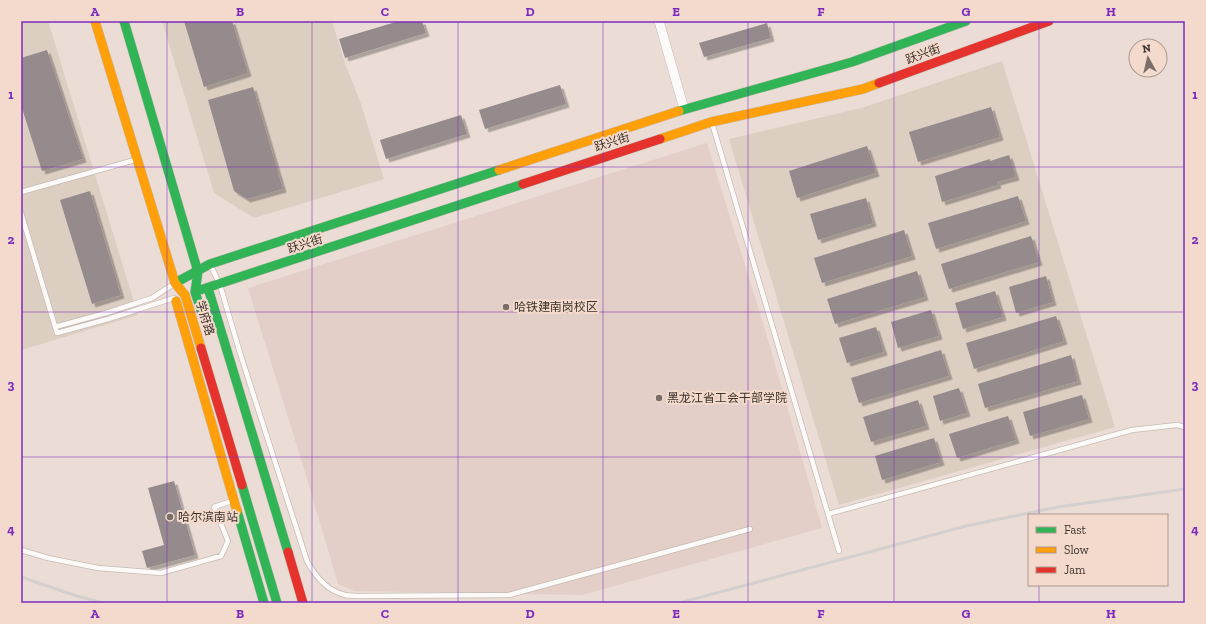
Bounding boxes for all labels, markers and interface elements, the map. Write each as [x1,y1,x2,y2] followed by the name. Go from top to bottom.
[91,4,100,19] text: A
[236,4,244,19] text: B
[381,4,389,19] text: C
[525,4,535,19] text: D
[672,4,680,19] text: E
[817,4,825,19] text: F
[962,4,971,19] text: G
[1106,4,1116,19] text: H
[1128,38,1168,78] north arrow
[904,41,942,67] street label: 跃兴街
[1142,41,1152,56] text: N
[8,87,14,102] text: 1
[1192,87,1198,102] text: 1
[593,130,631,154] street label: 跃兴街
[8,232,15,247] text: 2
[286,232,324,256] street label: 跃兴街
[1192,232,1199,247] text: 2
[193,299,217,337] street label: 学府路
[514,300,598,314] place label: 哈铁建南岗校区
[501,302,511,312] marker: 哈铁建南岗校区
[8,377,15,392] text: 3
[1192,377,1199,392] text: 3
[667,391,787,405] place label: 黑龙江省工会干部学院
[654,393,664,403] marker: 黑龙江省工会干部学院
[178,510,238,524] place label: 哈尔滨南站
[165,512,175,522] marker: 哈尔滨南站
[1028,514,1168,586] legend
[7,522,15,537] text: 4
[1191,522,1199,537] text: 4
[1064,523,1087,537] text: Fast
[1064,543,1090,557] text: Slow
[1064,563,1086,577] text: Jam
[91,606,100,621] text: A
[236,606,244,621] text: B
[381,606,389,621] text: C
[525,606,535,621] text: D
[672,606,680,621] text: E
[817,606,825,621] text: F
[962,606,971,621] text: G
[1106,606,1116,621] text: H

